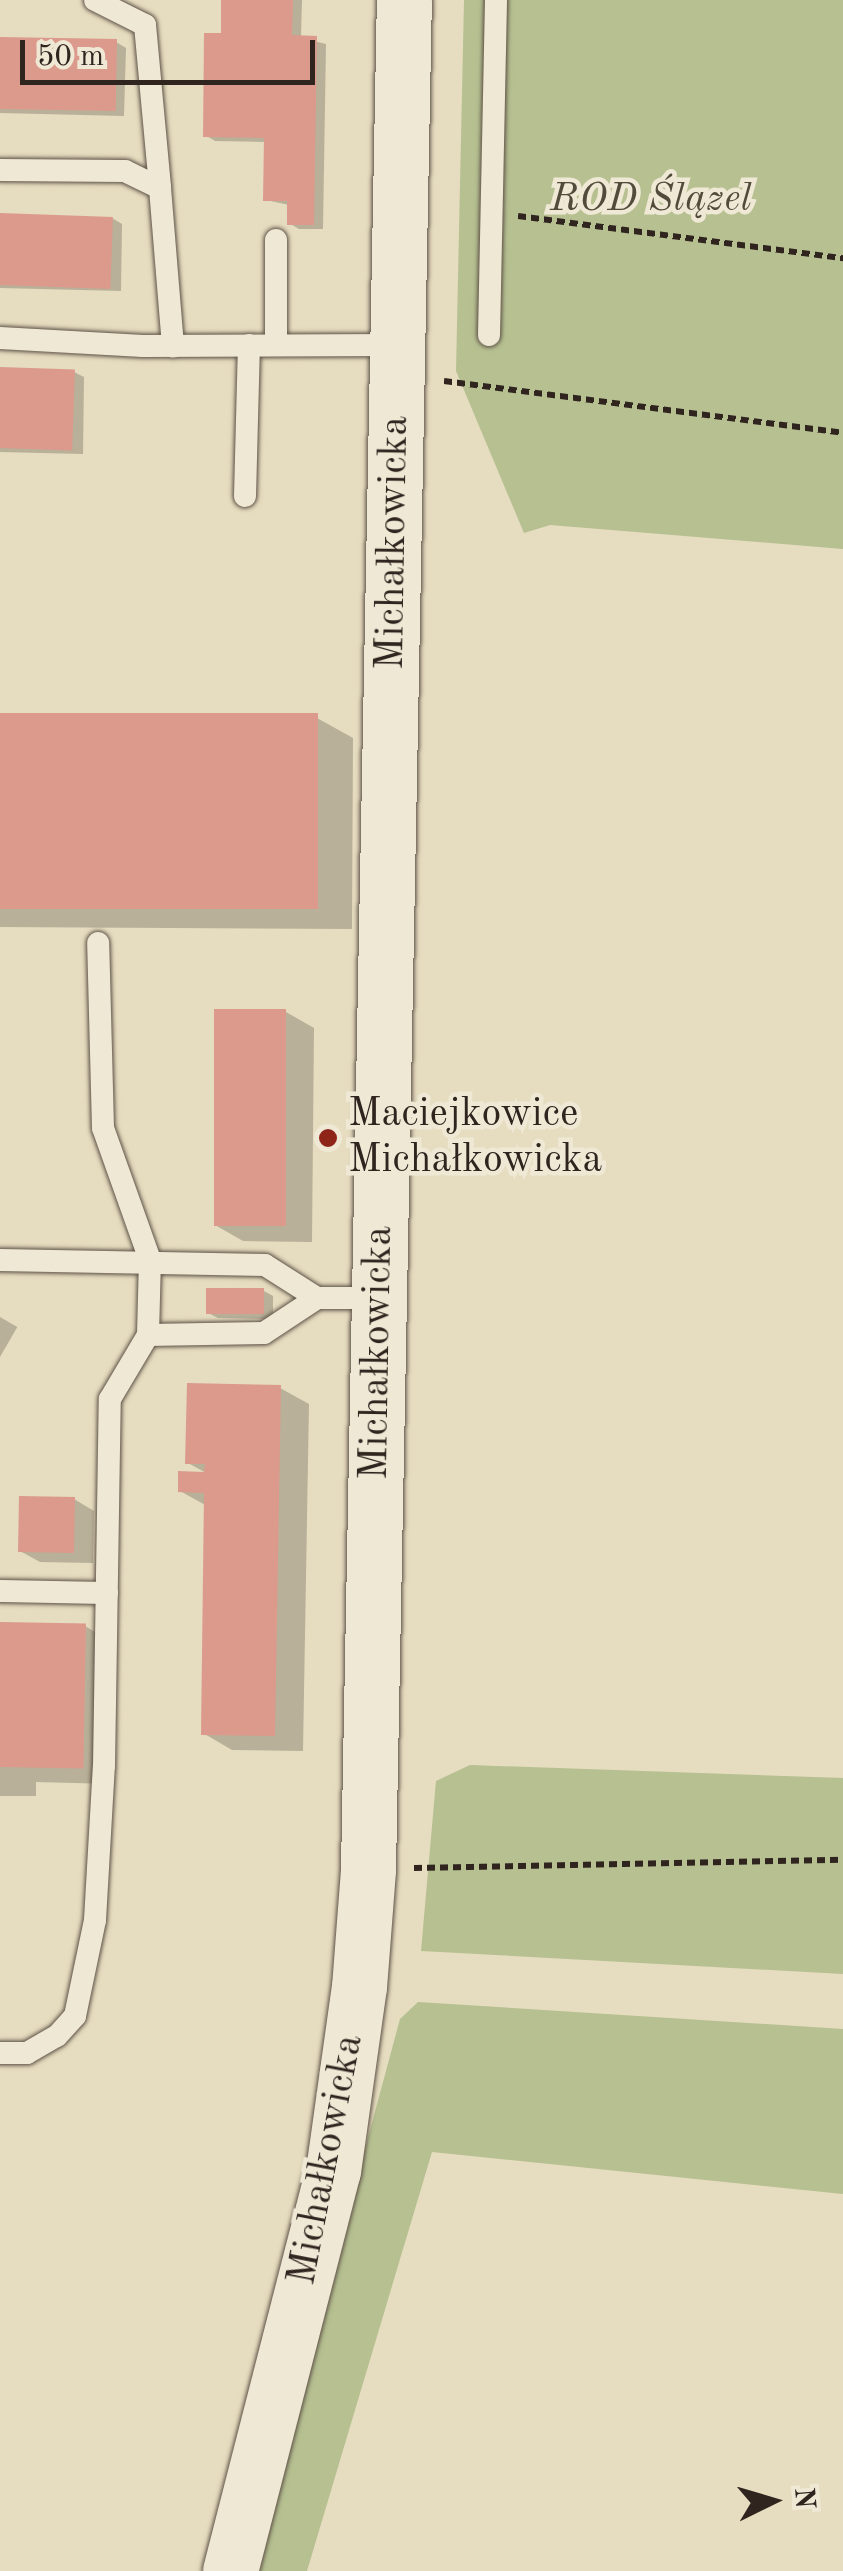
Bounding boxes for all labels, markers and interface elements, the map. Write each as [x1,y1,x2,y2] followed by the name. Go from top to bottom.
[25,20,320,82] scale bar
[37,42,104,72] text: 50 m
[550,176,752,224] park label: ROD Ślązel
[368,416,420,670] street label: Michałkowicka
[348,1091,602,1185] place label: Maciejkowice Michałkowicka
[317,1127,339,1149] marker: Maciejkowice Michałkowicka
[352,1226,404,1480] street label: Michałkowicka
[279,2031,375,2289] street label: Michałkowicka
[723,2451,823,2551] north arrow
[788,2487,818,2510] text: N

